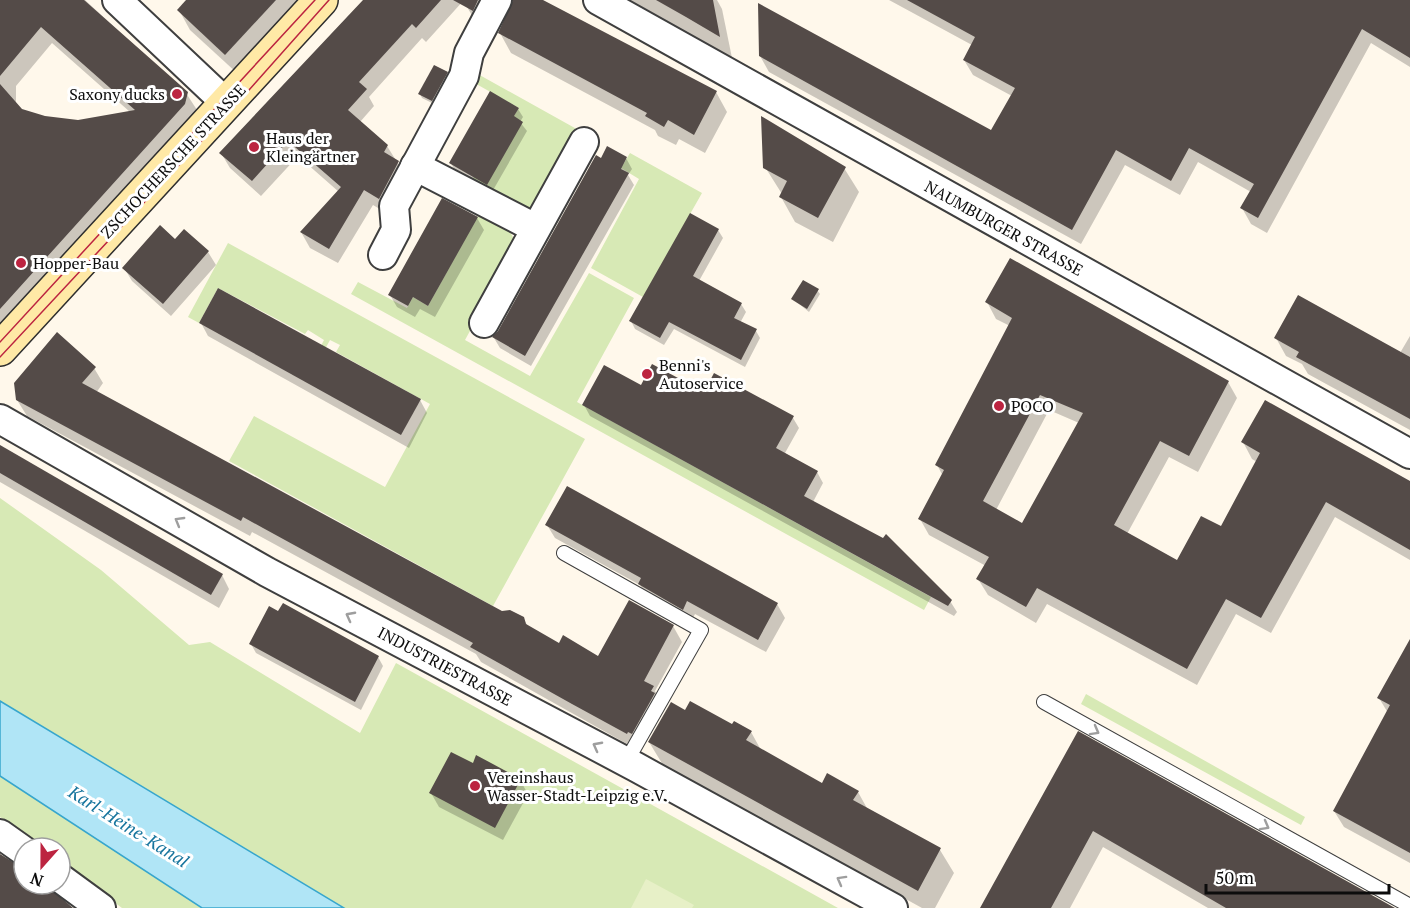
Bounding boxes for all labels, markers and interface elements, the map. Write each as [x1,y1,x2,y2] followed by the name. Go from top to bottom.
[96,79,250,243] street label: ZSCHOCHERSCHE STRASSE
[69,83,165,105] place label: Saxony ducks
[170,87,184,101] marker: Saxony ducks
[266,127,357,167] place label: Haus der Kleingärtner
[247,140,261,154] marker: Haus der Kleingärtner
[921,175,1087,281] street label: NAUMBURGER STRASSE
[33,252,119,274] place label: Hopper-Bau
[14,256,28,270] marker: Hopper-Bau
[659,354,743,394] place label: Benni's Autoservice
[640,367,654,381] marker: Benni's Autoservice
[1011,395,1054,417] place label: POCO
[992,399,1006,413] marker: POCO
[175,517,185,529] one-way arrow
[345,611,356,623] one-way arrow
[374,621,516,711] street label: INDUSTRIESTRASSE
[1089,724,1099,735] one-way arrow
[592,742,603,753] one-way arrow
[487,766,668,806] place label: Vereinshaus Wasser-Stadt-Leipzig e.V.
[64,779,194,873] water label: Karl-Heine-Kanal
[468,779,482,793] marker: Vereinshaus Wasser-Stadt-Leipzig e.V.
[1259,818,1269,830] one-way arrow
[12,836,72,896] north arrow
[1206,857,1389,895] scale bar
[1215,865,1255,889] text: 50 m
[27,868,46,892] text: N
[837,876,848,887] one-way arrow

